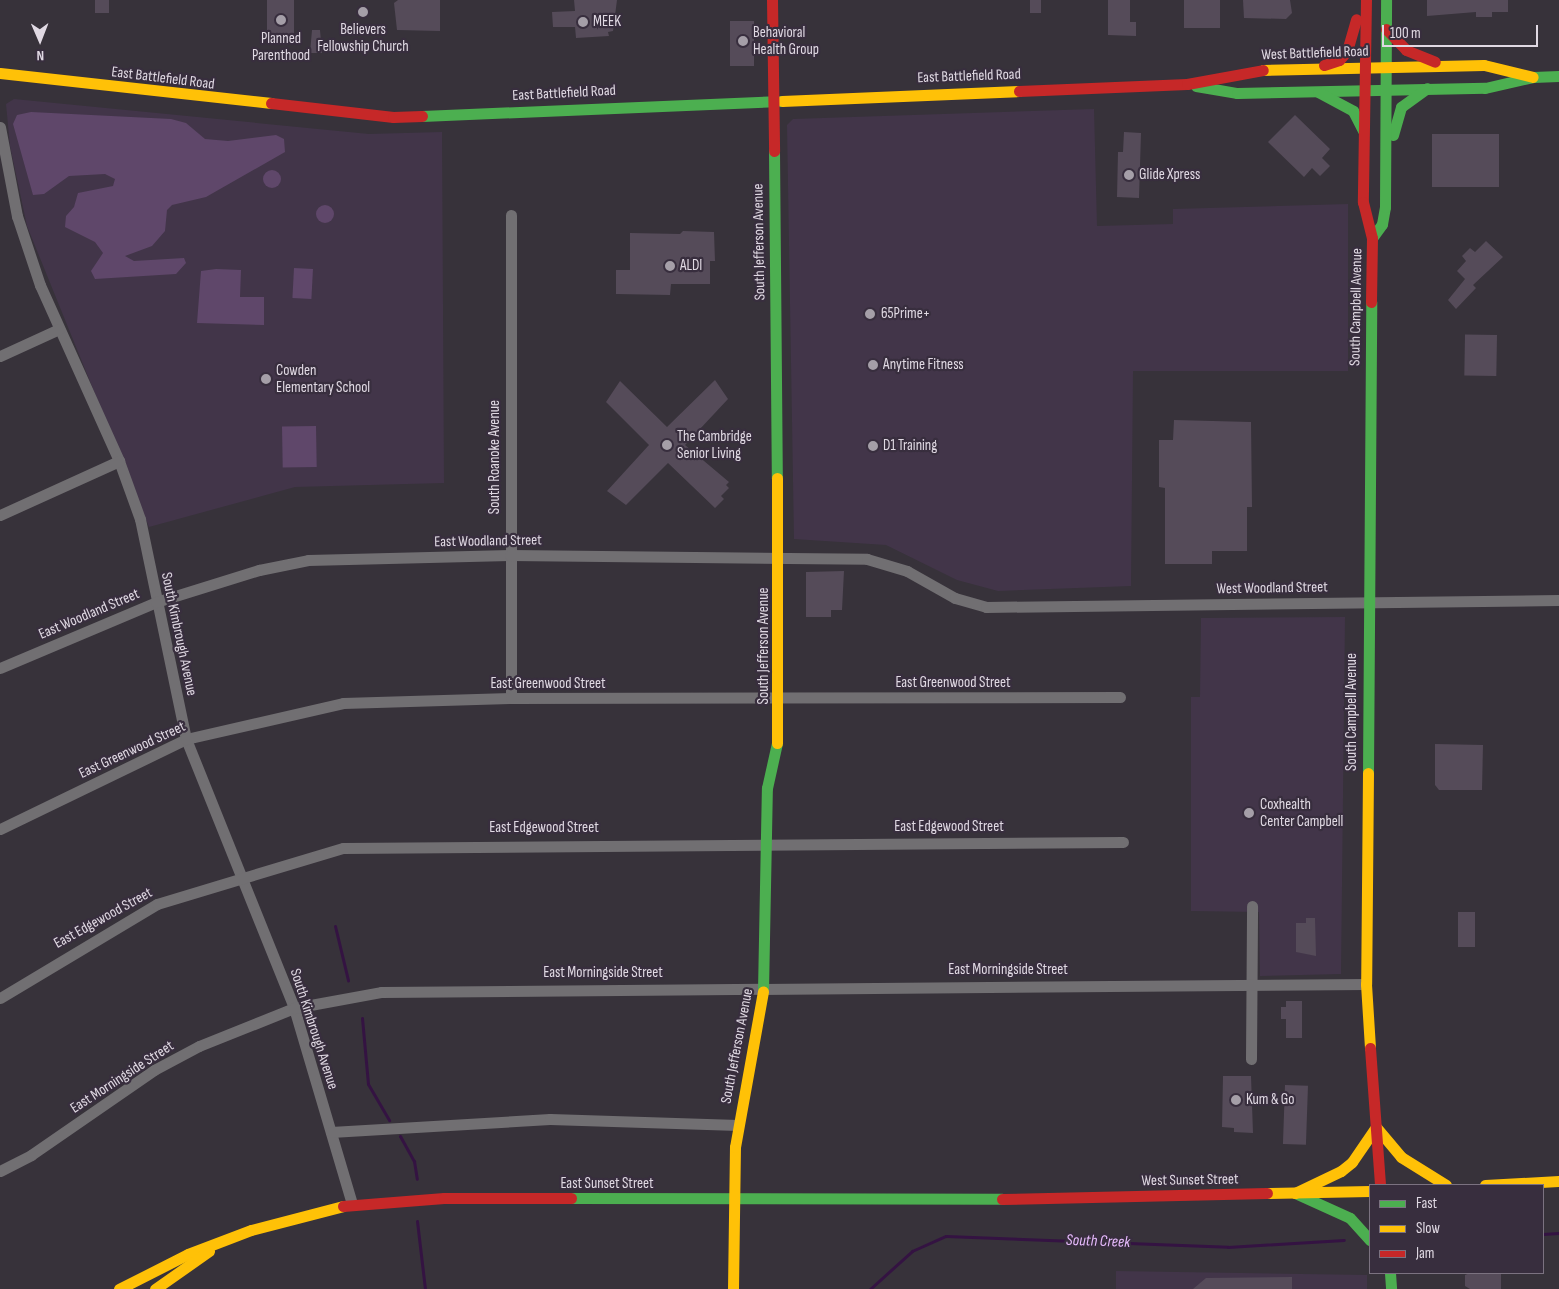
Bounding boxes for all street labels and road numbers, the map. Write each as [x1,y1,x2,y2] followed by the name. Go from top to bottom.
[1261,42,1369,64] street label: West Battlefield Road
[111,63,215,93] street label: East Battlefield Road
[917,65,1021,87] street label: East Battlefield Road
[512,81,616,105] street label: East Battlefield Road
[749,183,769,301] street label: South Jefferson Avenue
[1346,248,1366,366] street label: South Campbell Avenue
[486,400,504,514] street label: South Roanoke Avenue
[434,531,542,551] street label: East Woodland Street
[157,571,201,697] street label: South Kimbrough Avenue
[1216,578,1328,598] street label: West Woodland Street
[36,585,142,643] street label: East Woodland Street
[755,588,773,704] street label: South Jefferson Avenue
[1343,653,1361,771] street label: South Campbell Avenue
[895,674,1011,692] street label: East Greenwood Street
[490,675,606,693] street label: East Greenwood Street
[76,717,188,783] street label: East Greenwood Street
[894,818,1004,836] street label: East Edgewood Street
[489,819,599,837] street label: East Edgewood Street
[51,884,155,952] street label: East Edgewood Street
[948,961,1068,979] street label: East Morningside Street
[543,964,663,982] street label: East Morningside Street
[286,966,342,1092] street label: South Kimbrough Avenue
[717,987,757,1105] street label: South Jefferson Avenue
[67,1037,177,1117] street label: East Morningside Street
[1141,1170,1239,1190] street label: West Sunset Street
[560,1175,654,1193] street label: East Sunset Street

